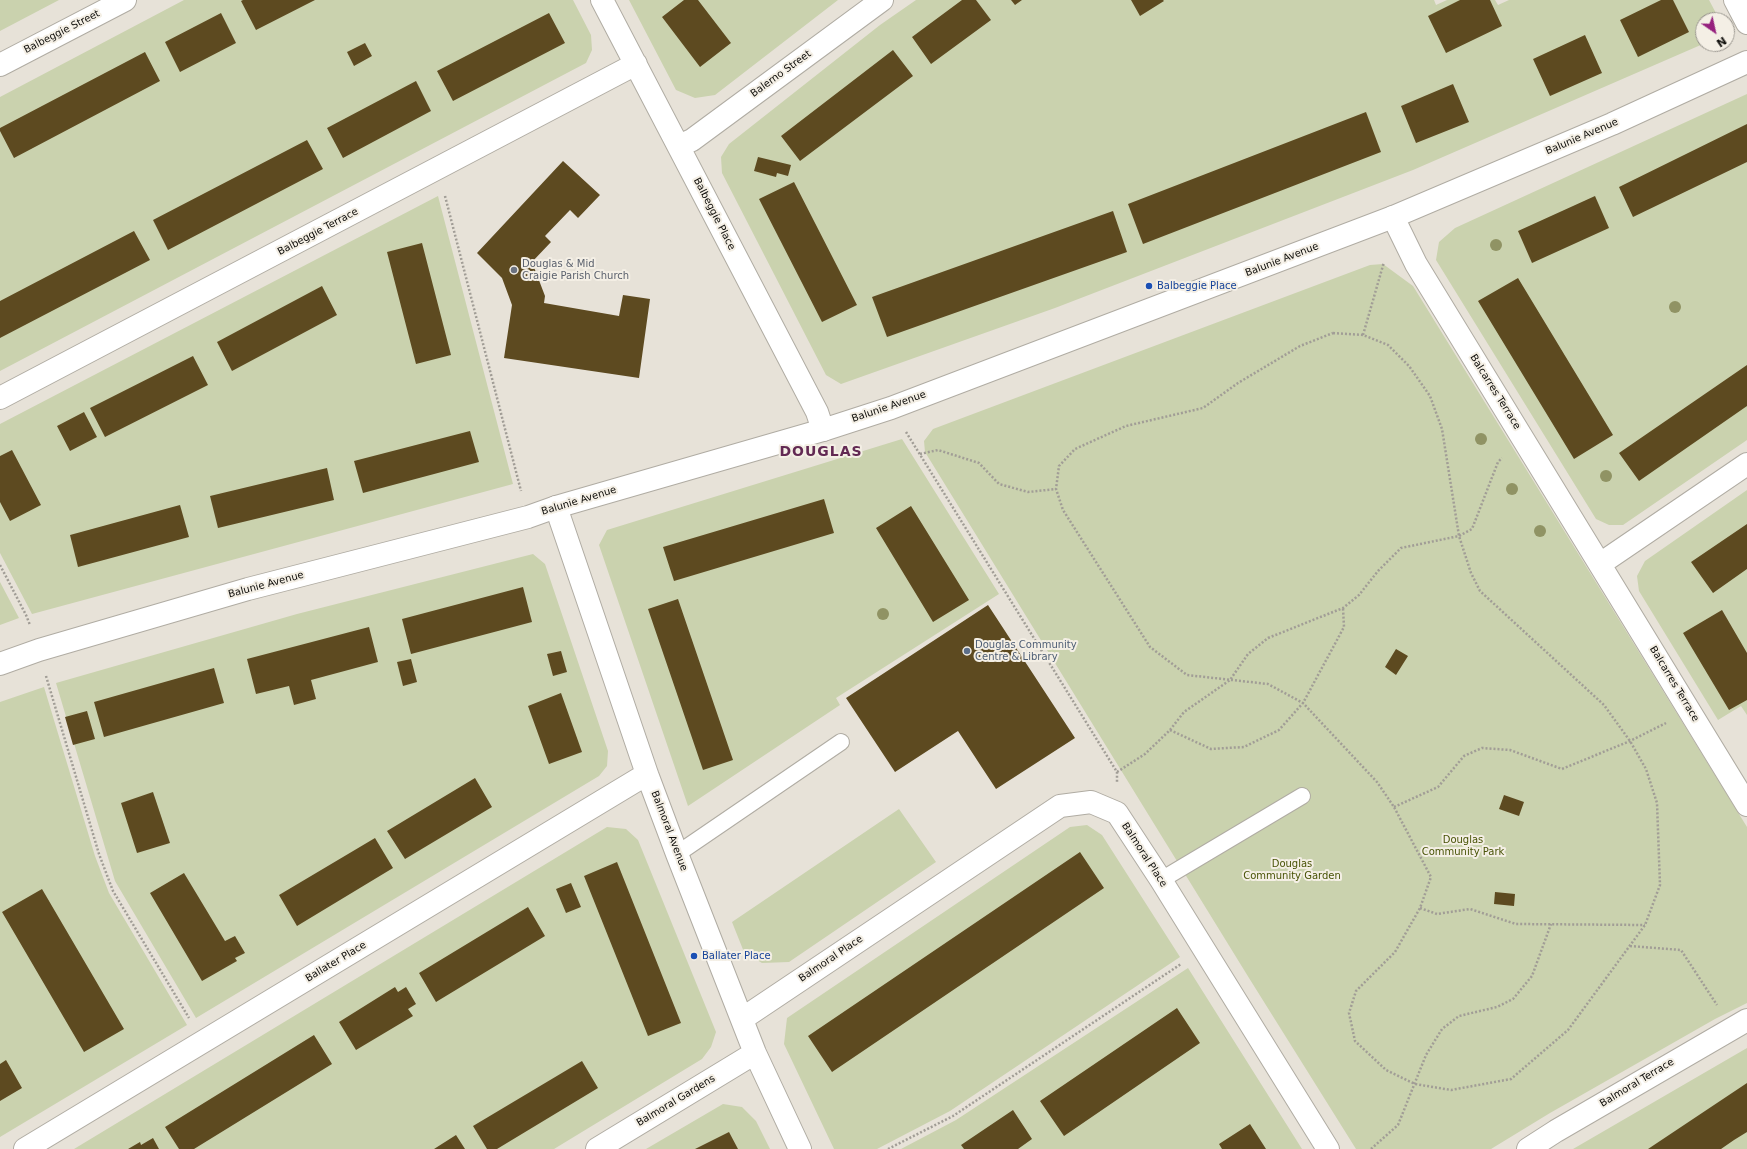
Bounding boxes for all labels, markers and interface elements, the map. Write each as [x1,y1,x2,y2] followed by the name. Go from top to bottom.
[22,8,102,56] street label: Balbeggie Street
[1695,12,1735,52] north arrow
[1714,34,1729,50] text: N
[748,48,814,100] street label: Balerno Street
[1544,116,1620,158] street label: Balunie Avenue
[691,176,737,252] street label: Balbeggie Place
[276,206,360,258] street label: Balbeggie Terrace
[1244,240,1320,280] street label: Balunie Avenue
[522,258,629,282] place label: Douglas & Mid Craigie Parish Church
[509,265,519,275] marker: Douglas & Mid Craigie Parish Church
[1157,280,1237,292] place label: Balbeggie Place
[1144,281,1154,291] marker: Balbeggie Place
[1467,352,1523,432] street label: Balcarres Terrace
[850,389,928,425] street label: Balunie Avenue
[779,444,863,460] district label: DOUGLAS
[540,484,618,518] street label: Balunie Avenue
[227,569,305,601] street label: Balunie Avenue
[975,639,1077,662] place label: Douglas Community Centre & Library
[1647,644,1701,724] street label: Balcarres Terrace
[962,646,972,656] marker: Douglas Community Centre & Library
[648,789,690,873] street label: Balmoral Avenue
[1119,821,1169,889] street label: Balmoral Place
[1422,834,1504,858] park label: Douglas Community Park
[1243,858,1341,882] park label: Douglas Community Garden
[797,933,865,985] street label: Balmoral Place
[303,939,369,985] street label: Ballater Place
[702,950,771,962] place label: Ballater Place
[689,951,699,961] marker: Ballater Place
[1598,1056,1676,1110] street label: Balmoral Terrace
[634,1073,718,1129] street label: Balmoral Gardens

